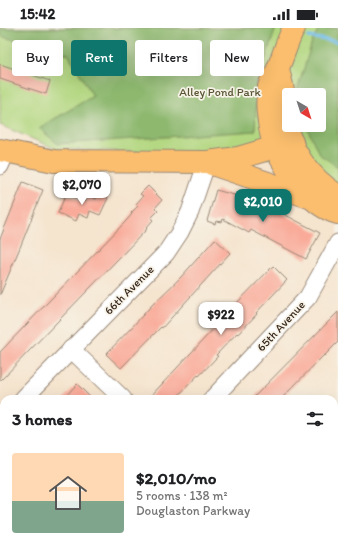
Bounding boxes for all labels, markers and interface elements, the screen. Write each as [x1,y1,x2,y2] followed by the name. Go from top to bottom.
[20,5,55,23] text: 15:42
[12,40,63,76] chip: Buy
[71,40,127,76] chip: Rent
[135,40,202,76] chip: Filters
[210,40,264,76] chip: New
[179,85,262,99] park label: Alley Pond Park
[282,88,326,132] north arrow
[282,88,326,132] map controls
[49,172,115,206] pin: $2,070
[63,177,101,192] text: $2,070
[230,189,296,223] pin: $2,010
[244,194,282,209] text: $2,010
[101,262,157,318] street label: 66th Avenue
[254,298,308,354] street label: 65th Avenue
[197,302,245,336] pin: $922
[207,307,235,322] text: $922
[304,408,326,430] icon: filters
[12,409,72,429] text: 3 homes
[136,468,217,488] text: $2,010/mo
[44,469,92,517] icon: home
[136,488,228,503] text: 5 rooms · 138 m²
[136,503,250,518] text: Douglaston Parkway

